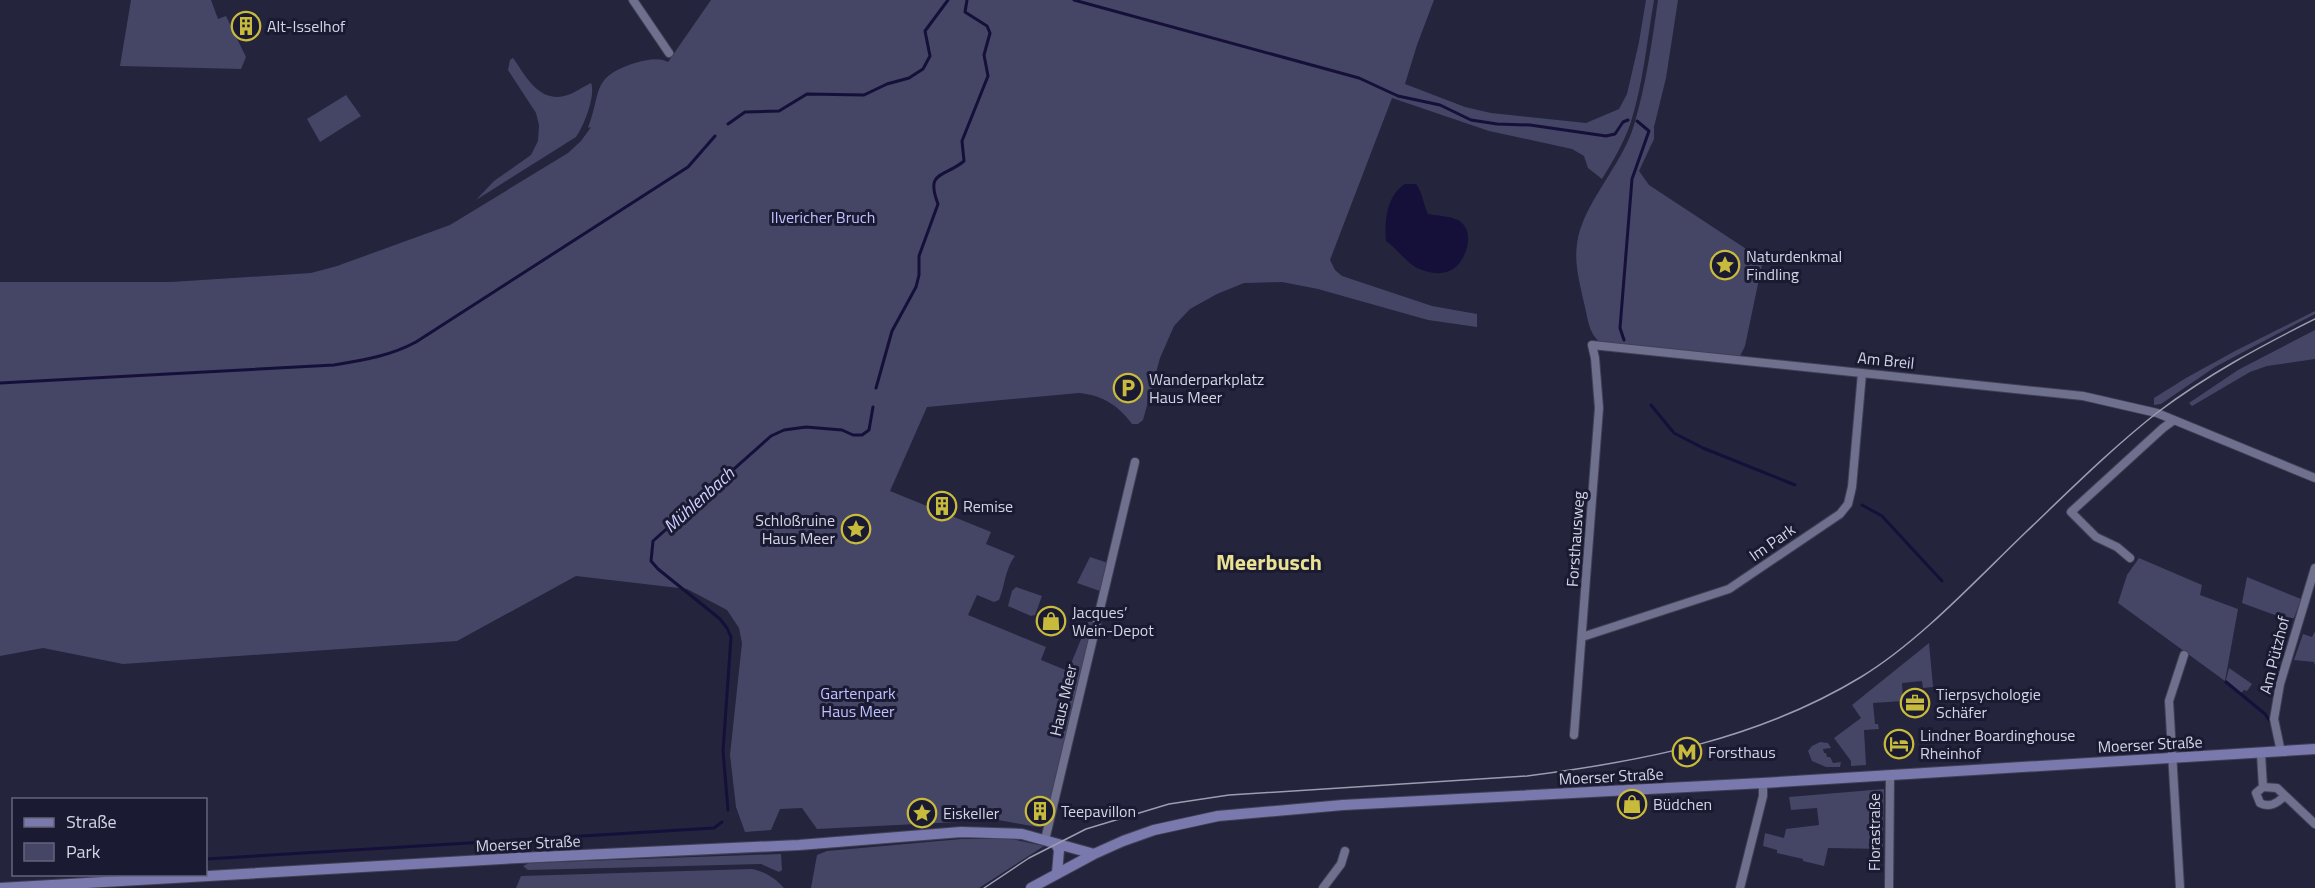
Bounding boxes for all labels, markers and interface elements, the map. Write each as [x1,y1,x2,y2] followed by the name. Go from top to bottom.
[230,10,262,42] building icon: Alt-Isselhof
[267,14,346,38] place label: Alt-Isselhof
[771,205,875,229] park label: Ilvericher Bruch
[1746,244,1842,286] place label: Naturdenkmal Findling
[1709,249,1741,281] place icon: Naturdenkmal Findling
[1856,345,1916,375] street label: Am Breil
[1149,367,1264,409] place label: Wanderparkplatz Haus Meer
[1112,372,1144,404] parking icon: Wanderparkplatz Haus Meer
[657,460,741,539] water label: Mühlenbach
[926,490,958,522] building icon: Remise
[1560,490,1590,588] street label: Forsthausweg
[963,494,1013,518] place label: Remise
[755,508,835,550] place label: Schloßruine Haus Meer
[840,513,872,545] place icon: Schloßruine Haus Meer
[1744,517,1800,567] street label: Im Park
[1216,545,1322,579] district label: Meerbusch
[1072,600,1154,642] place label: Jacques’ Wein-Depot
[1035,605,1067,637] shop icon: Jacques’ Wein-Depot
[2253,613,2295,697] street label: Am Pützhof
[1043,661,1083,738] street label: Haus Meer
[820,681,896,723] park label: Gartenpark Haus Meer
[1936,682,2041,724] place label: Tierpsychologie Schäfer
[1899,687,1931,719] office icon: Tierpsychologie Schäfer
[1920,723,2075,765] place label: Lindner Boardinghouse Rheinhof
[1883,728,1915,760] hotel icon: Lindner Boardinghouse Rheinhof
[2097,729,2203,759] street label: Moerser Straße
[1671,736,1703,768] metro station icon: Forsthaus
[1708,740,1776,764] place label: Forsthaus
[1558,761,1664,791] street label: Moerser Straße
[1616,788,1648,820] shop icon: Büdchen
[1653,792,1712,816] place label: Büdchen
[1862,793,1886,871] street label: Florastraße
[1024,795,1056,827] building icon: Teepavillon
[906,797,938,829] place icon: Eiskeller
[12,798,207,876] legend
[1061,799,1136,823] place label: Teepavillon
[943,801,1000,825] place label: Eiskeller
[66,808,117,835] text: Straße
[475,828,581,858] street label: Moerser Straße
[66,838,101,865] text: Park

